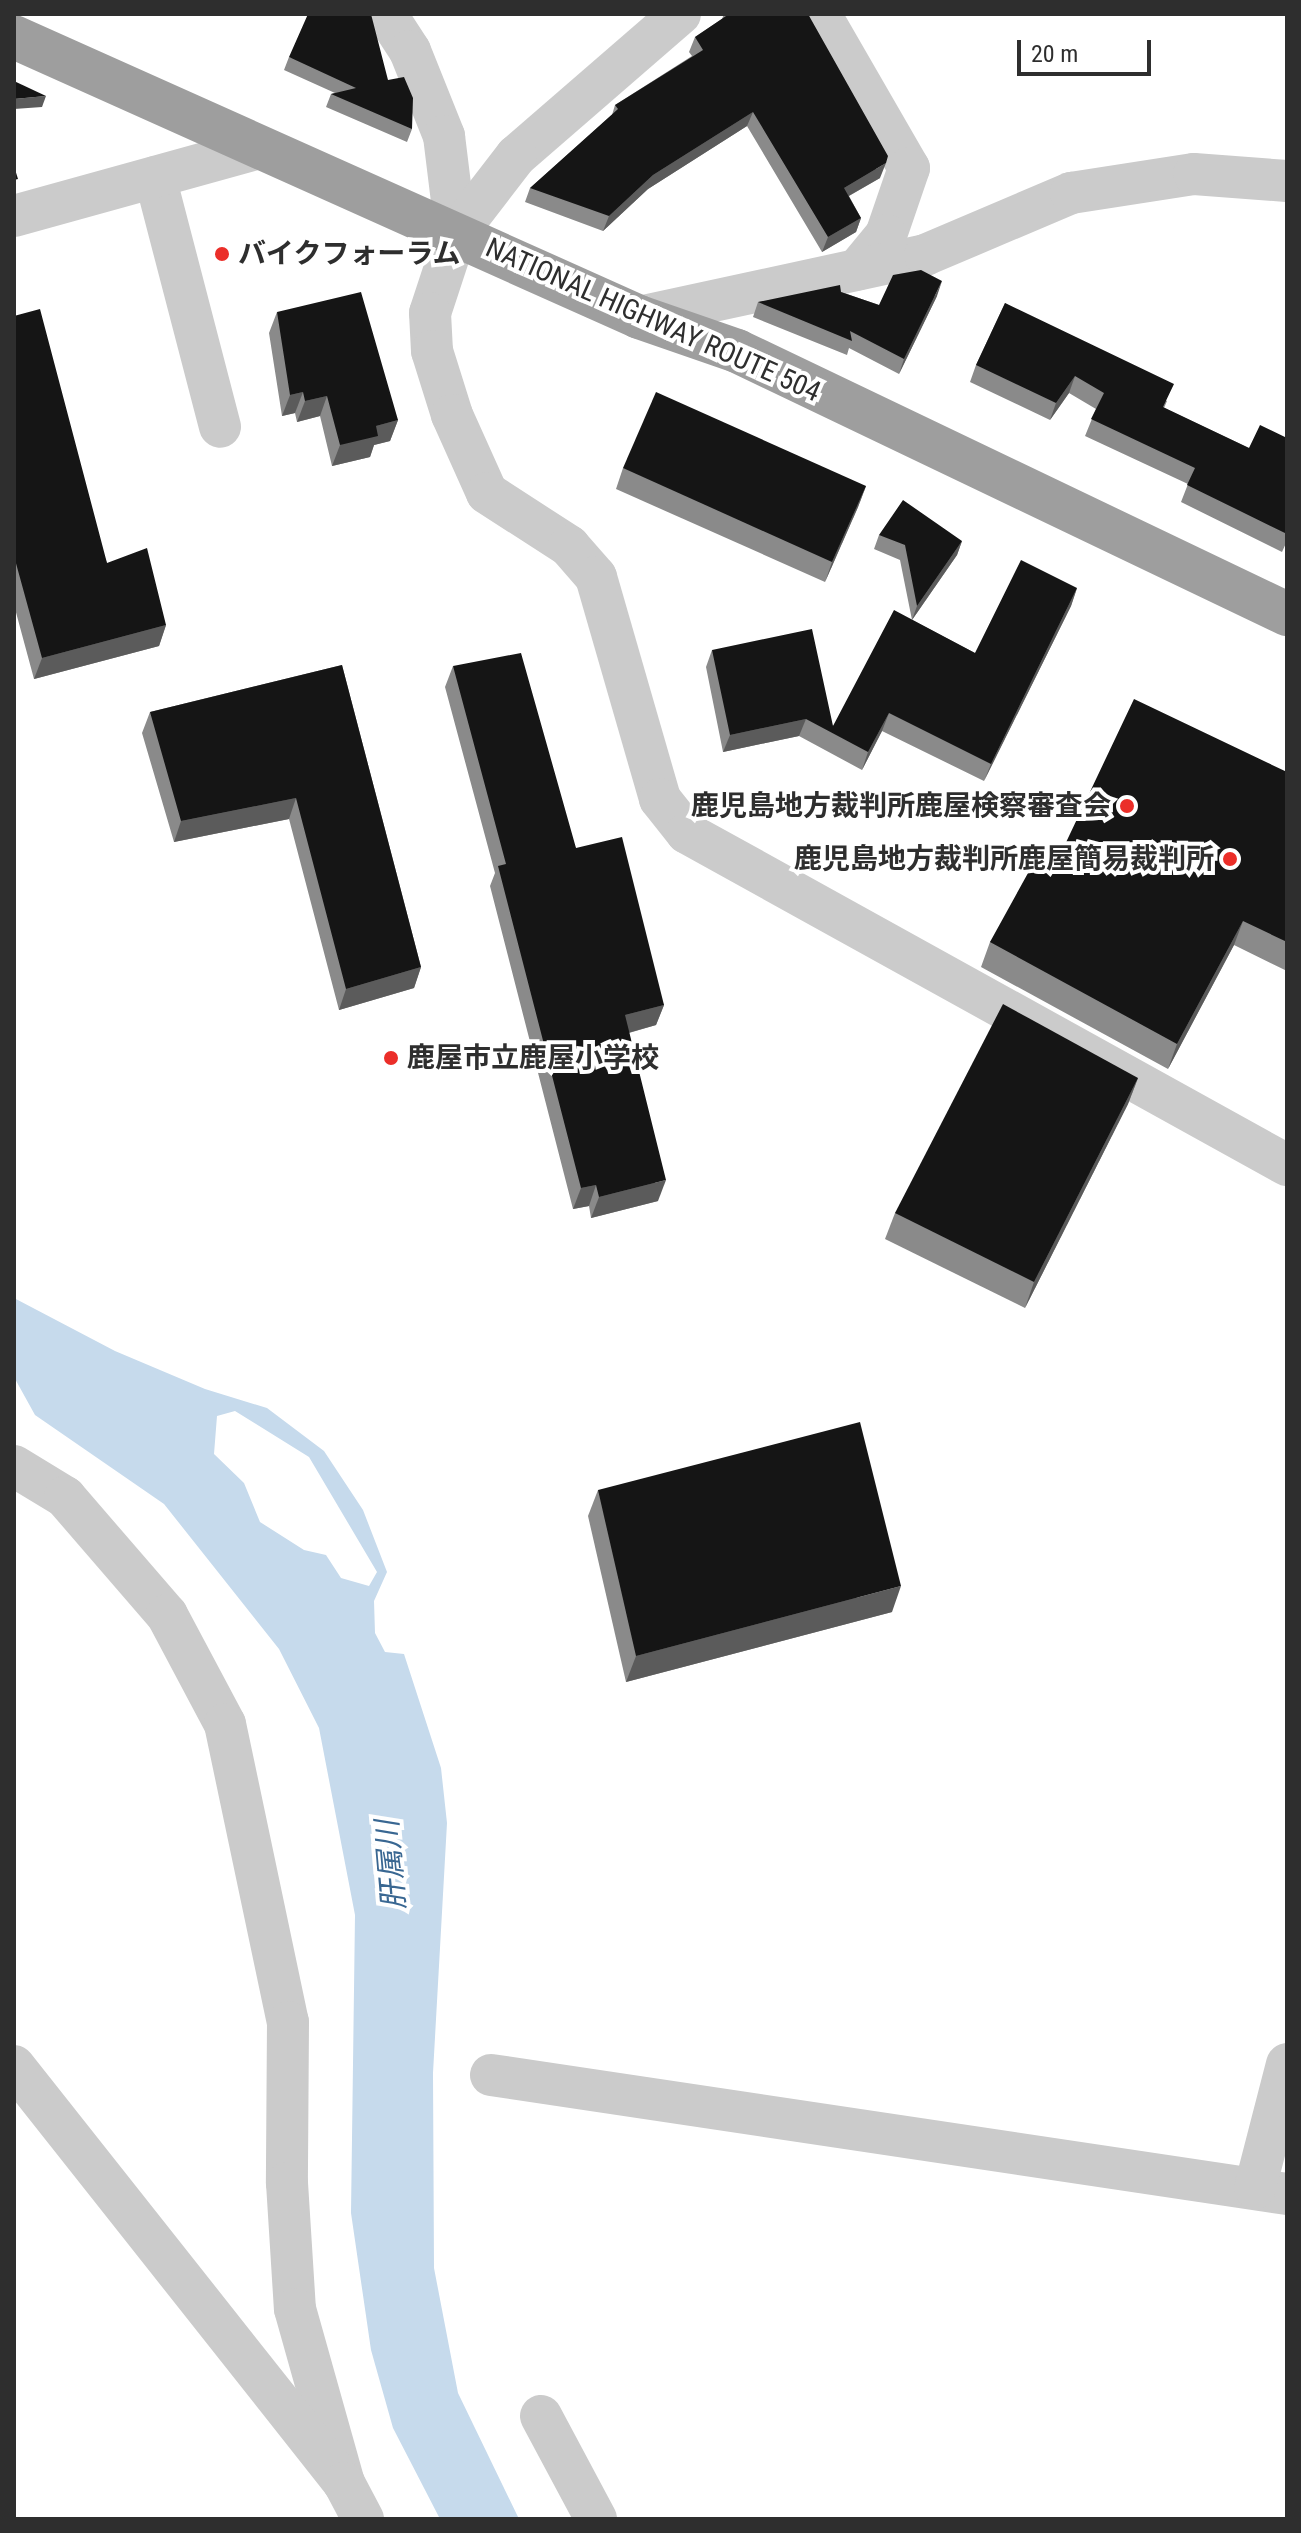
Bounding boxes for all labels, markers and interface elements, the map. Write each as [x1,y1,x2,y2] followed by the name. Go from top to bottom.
[1021,24,1155,74] scale bar
[1031,40,1078,68] text: 20 m
[481,231,825,409] street label: NATIONAL HIGHWAY ROUTE 504
[238,237,462,271] place label: バイクフォーラム
[213,245,231,263] marker: バイクフォーラム
[691,789,1111,823] place label: 鹿児島地方裁判所鹿屋検察審査会
[1118,797,1136,815] marker: 鹿児島地方裁判所鹿屋検察審査会
[794,842,1214,876] place label: 鹿児島地方裁判所鹿屋簡易裁判所
[1221,850,1239,868] marker: 鹿児島地方裁判所鹿屋簡易裁判所
[407,1041,659,1075] place label: 鹿屋市立鹿屋小学校
[382,1049,400,1067] marker: 鹿屋市立鹿屋小学校
[369,1819,413,1911] water label: 肝属川

